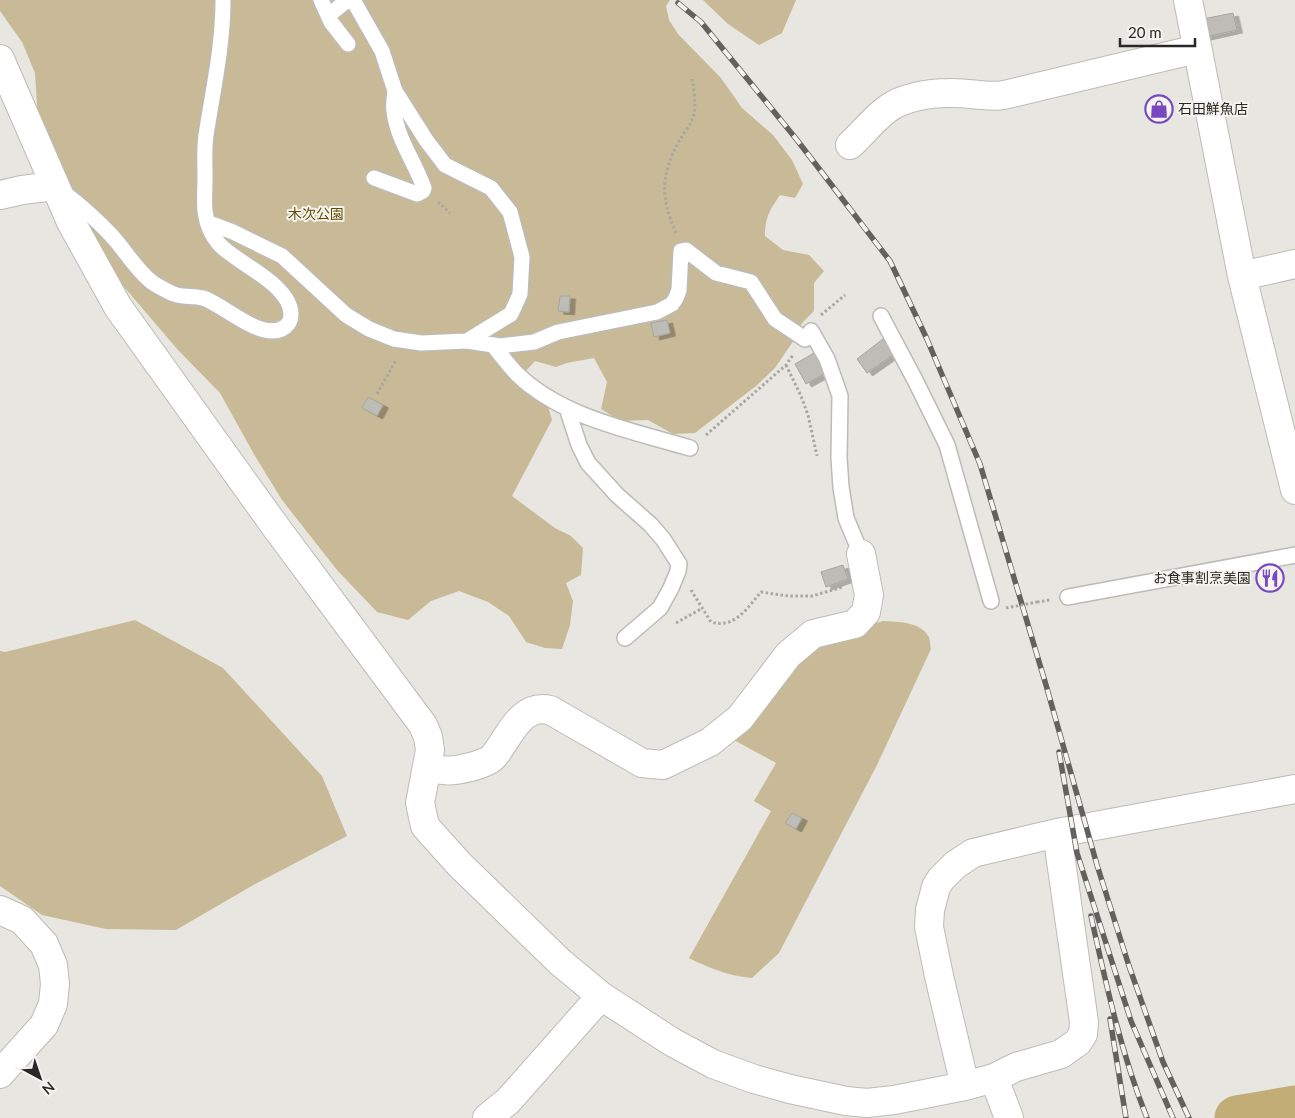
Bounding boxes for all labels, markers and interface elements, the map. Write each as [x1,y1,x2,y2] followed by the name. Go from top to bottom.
[1120,15,1195,47] scale bar
[1128,23,1162,41] text: 20 m
[1144,94,1174,124] shop icon: 石田鮮魚店
[1178,100,1248,117] place label: 石田鮮魚店
[288,205,344,222] park label: 木次公園
[1255,563,1285,593] restaurant icon: お食事割烹美園
[1153,569,1251,586] place label: お食事割烹美園
[15,1053,65,1103] north arrow
[39,1078,58,1098] text: N

